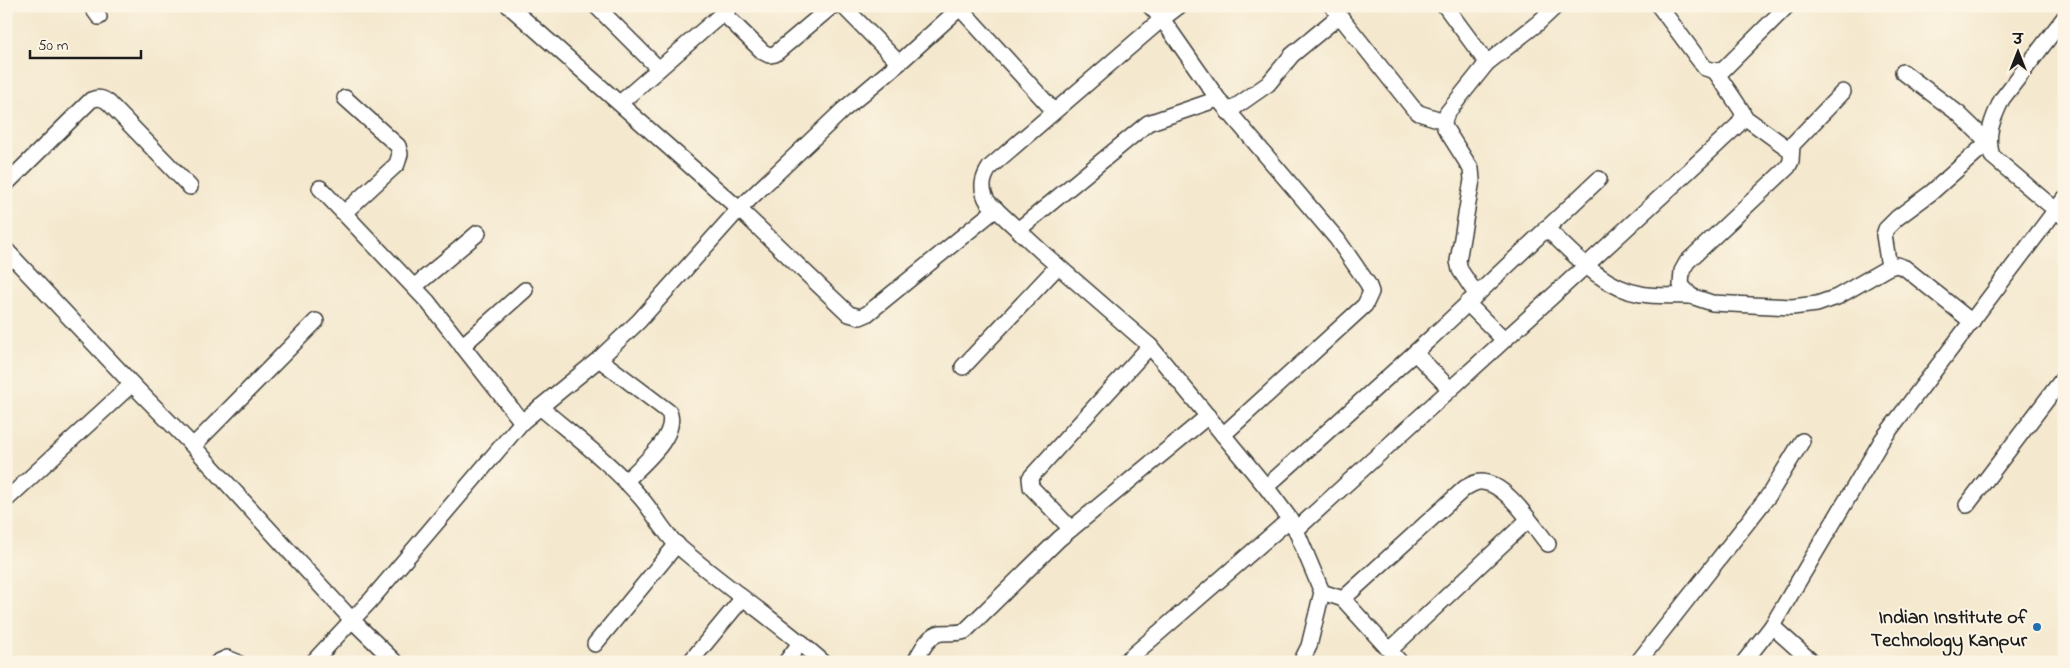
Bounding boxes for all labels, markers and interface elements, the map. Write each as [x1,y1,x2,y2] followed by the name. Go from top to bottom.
[30,28,141,60] scale bar
[1992,28,2042,78] north arrow
[2011,30,2024,51] text: उ
[38,35,69,57] text: 50 m
[1871,604,2028,657] place label: Indian Institute of Technology Kanpur
[2031,621,2043,633] marker: Indian Institute of Technology Kanpur

